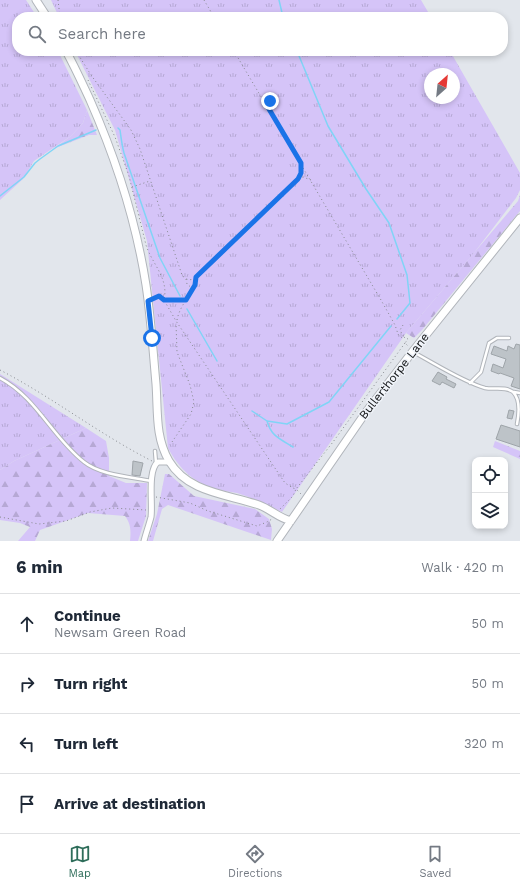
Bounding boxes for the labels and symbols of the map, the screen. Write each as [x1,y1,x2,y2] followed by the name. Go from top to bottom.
[424,68,460,104] north arrow
[261,92,279,110] route end
[143,329,161,347] route start
[356,330,432,422] street label: Bullerthorpe Lane

